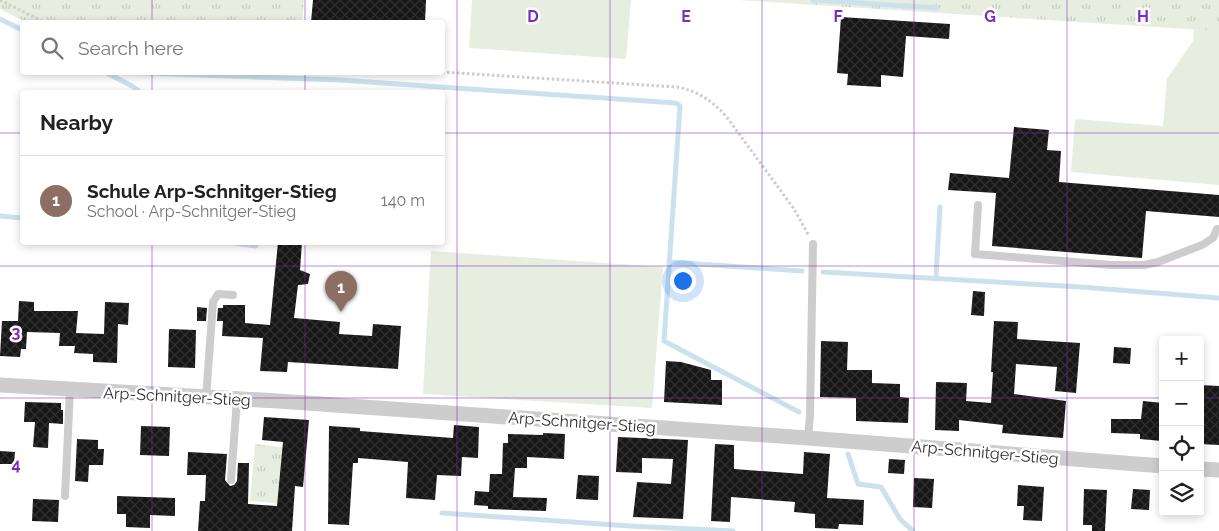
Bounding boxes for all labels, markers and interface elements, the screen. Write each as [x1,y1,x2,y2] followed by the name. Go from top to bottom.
[527,7,539,26] text: D
[681,7,691,26] text: E
[833,7,843,26] text: F
[984,7,996,26] text: G
[1137,7,1149,26] text: H
[20,20,445,75] search box
[38,34,66,62] icon: search
[78,37,184,59] text: Search here
[40,110,113,135] text: Nearby
[87,180,337,202] text: Schule Arp-Schnitger-Stieg
[52,191,60,210] text: 1
[381,191,425,210] text: 140 m
[87,202,296,221] text: School · Arp-Schnitger-Stieg
[670,268,696,294] your location
[325,271,357,312] pin: 1
[12,323,21,342] text: 3
[1159,336,1204,516] map controls
[1159,336,1204,381] button: +
[1159,381,1204,426] button: −
[103,383,251,410] street label: Arp-Schnitger-Stieg
[508,408,656,437] street label: Arp-Schnitger-Stieg
[1159,426,1204,471] button: locate
[911,437,1059,468] street label: Arp-Schnitger-Stieg
[11,455,21,474] text: 4
[1159,471,1204,516] button: layers

